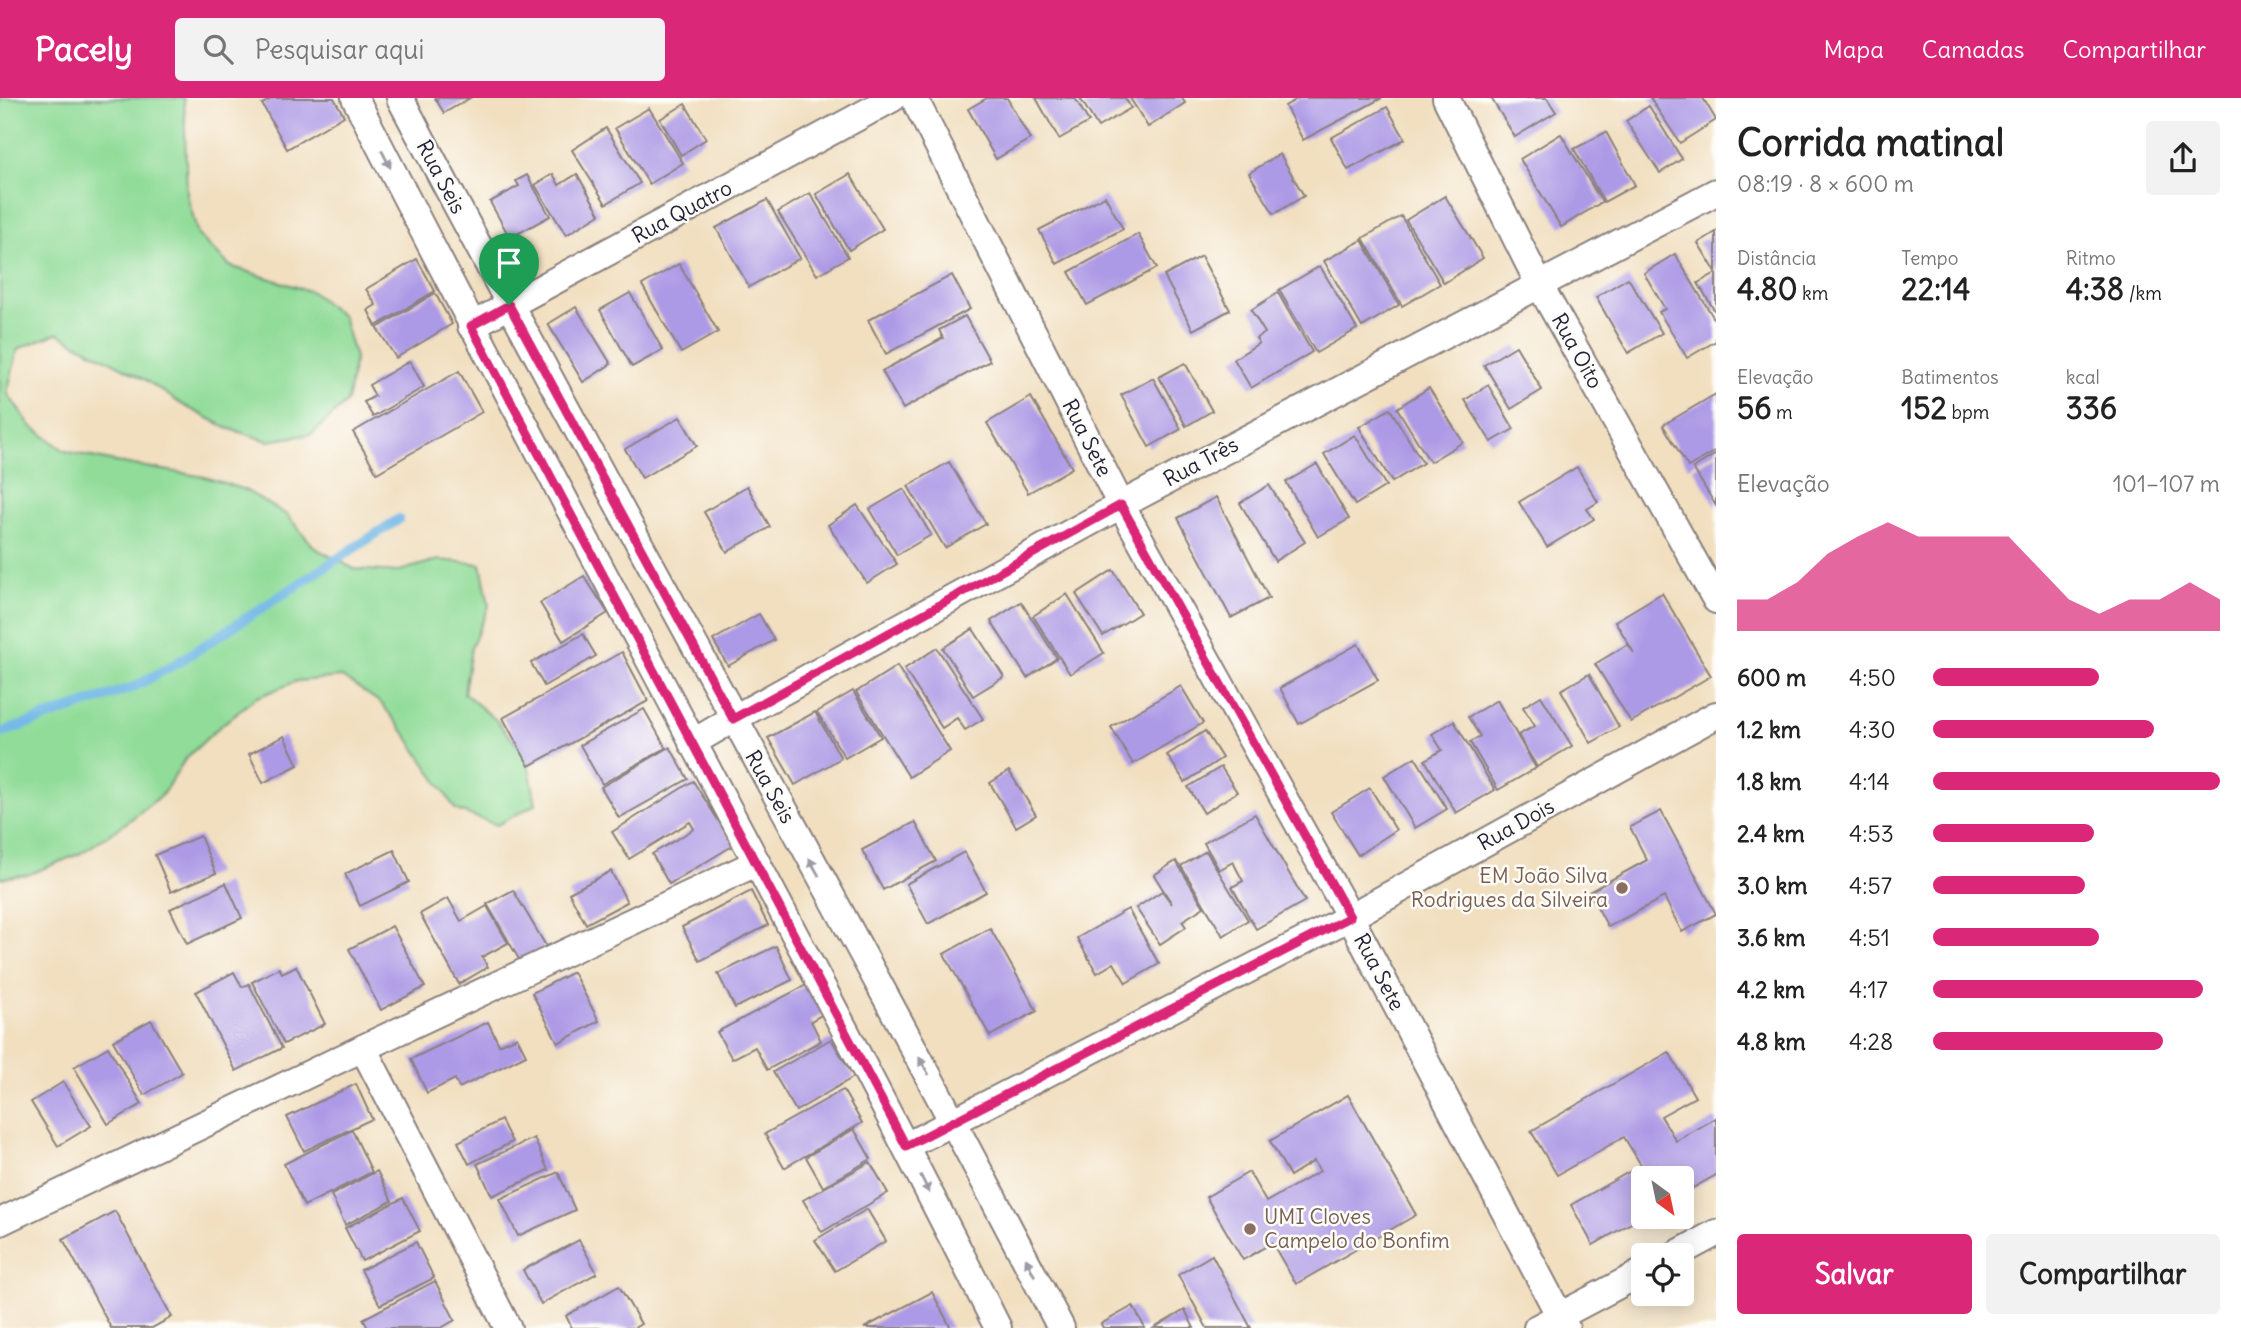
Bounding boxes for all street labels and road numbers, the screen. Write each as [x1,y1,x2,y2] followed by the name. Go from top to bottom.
[411,135,472,218] street label: Rua Seis
[627,174,737,249] street label: Rua Quatro
[1546,308,1609,393] street label: Rua Oito
[1056,394,1118,481] street label: Rua Sete
[1159,431,1243,492] street label: Rua Três
[739,745,802,828] street label: Rua Seis
[1473,793,1559,857] street label: Rua Dois
[1348,929,1411,1015] street label: Rua Sete

